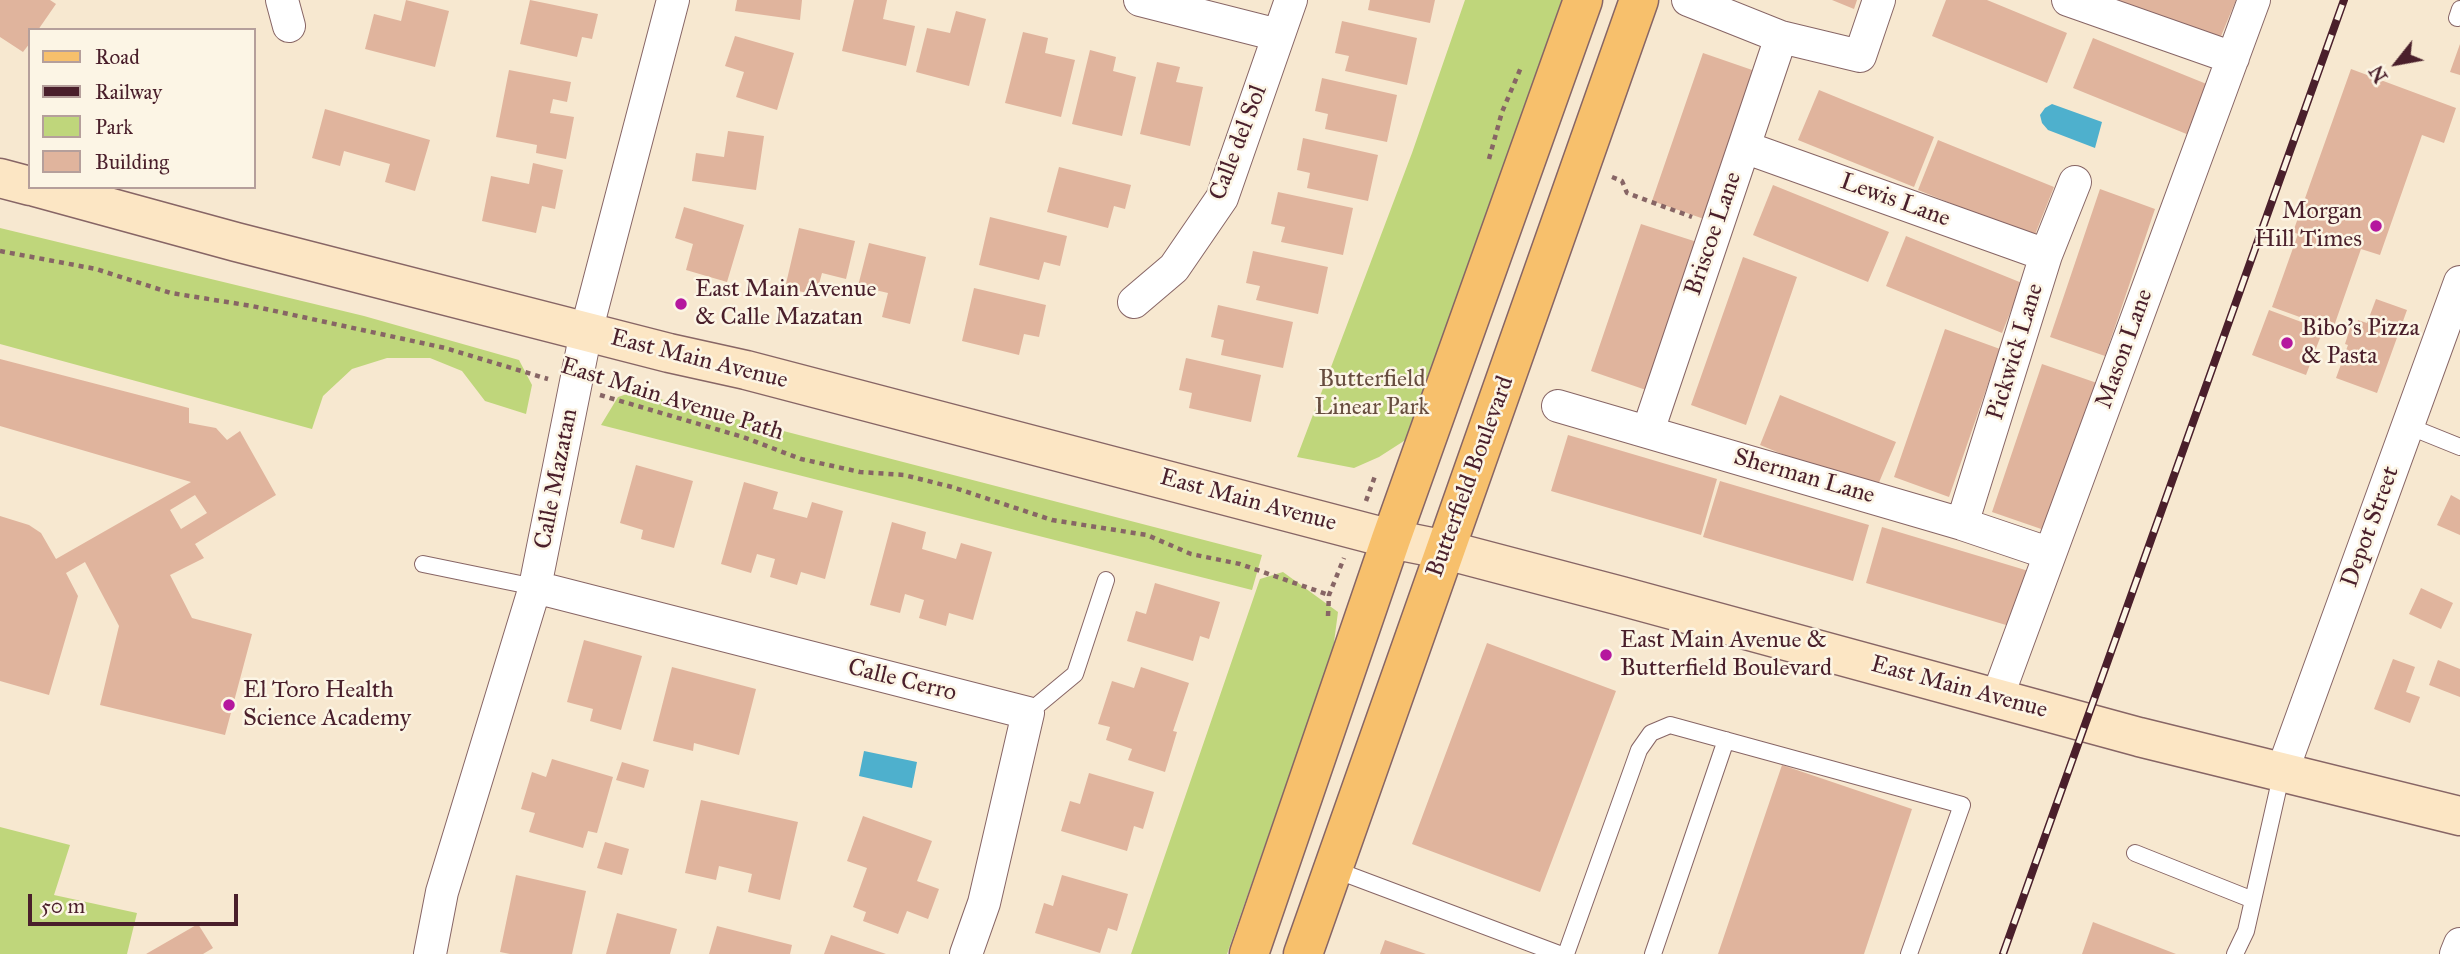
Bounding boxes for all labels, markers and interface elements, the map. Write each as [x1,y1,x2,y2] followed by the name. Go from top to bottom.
[28,28,256,189] legend
[2362,28,2432,98] north arrow
[95,44,140,70] text: Road
[2365,61,2393,87] text: N
[95,79,162,105] text: Railway
[1204,81,1274,205] street label: Calle del Sol
[95,114,133,140] text: Park
[95,149,169,175] text: Building
[1836,168,1954,234] street label: Lewis Lane
[1679,169,1749,299] street label: Briscoe Lane
[2255,198,2362,254] place label: Morgan Hill Times
[2368,218,2384,234] marker: Morgan Hill Times
[695,276,876,332] place label: East Main Avenue & Calle Mazatan
[1982,280,2050,424] street label: Pickwick Lane
[2090,285,2160,413] street label: Mason Lane
[673,296,689,312] marker: East Main Avenue & Calle Mazatan
[2301,315,2420,371] place label: Bibo's Pizza & Pasta
[607,324,791,396] street label: East Main Avenue
[2279,335,2295,351] marker: Bibo's Pizza & Pasta
[557,352,787,448] street label: East Main Avenue Path
[1314,366,1430,422] park label: Butterfield Linear Park
[1421,372,1521,582] street label: Butterfield Boulevard
[529,406,585,552] street label: Calle Mazatan
[1730,443,1878,511] street label: Sherman Lane
[2336,463,2406,591] street label: Depot Street
[1157,464,1339,538] street label: East Main Avenue
[1620,627,1832,683] place label: East Main Avenue & Butterfield Boulevard
[1598,647,1614,663] marker: East Main Avenue & Butterfield Boulevard
[1868,651,2050,725] street label: East Main Avenue
[845,654,959,708] street label: Calle Cerro
[243,677,411,733] place label: El Toro Health Science Academy
[221,697,237,713] marker: El Toro Health Science Academy
[32,880,242,924] scale bar
[41,893,85,919] text: 50 m

